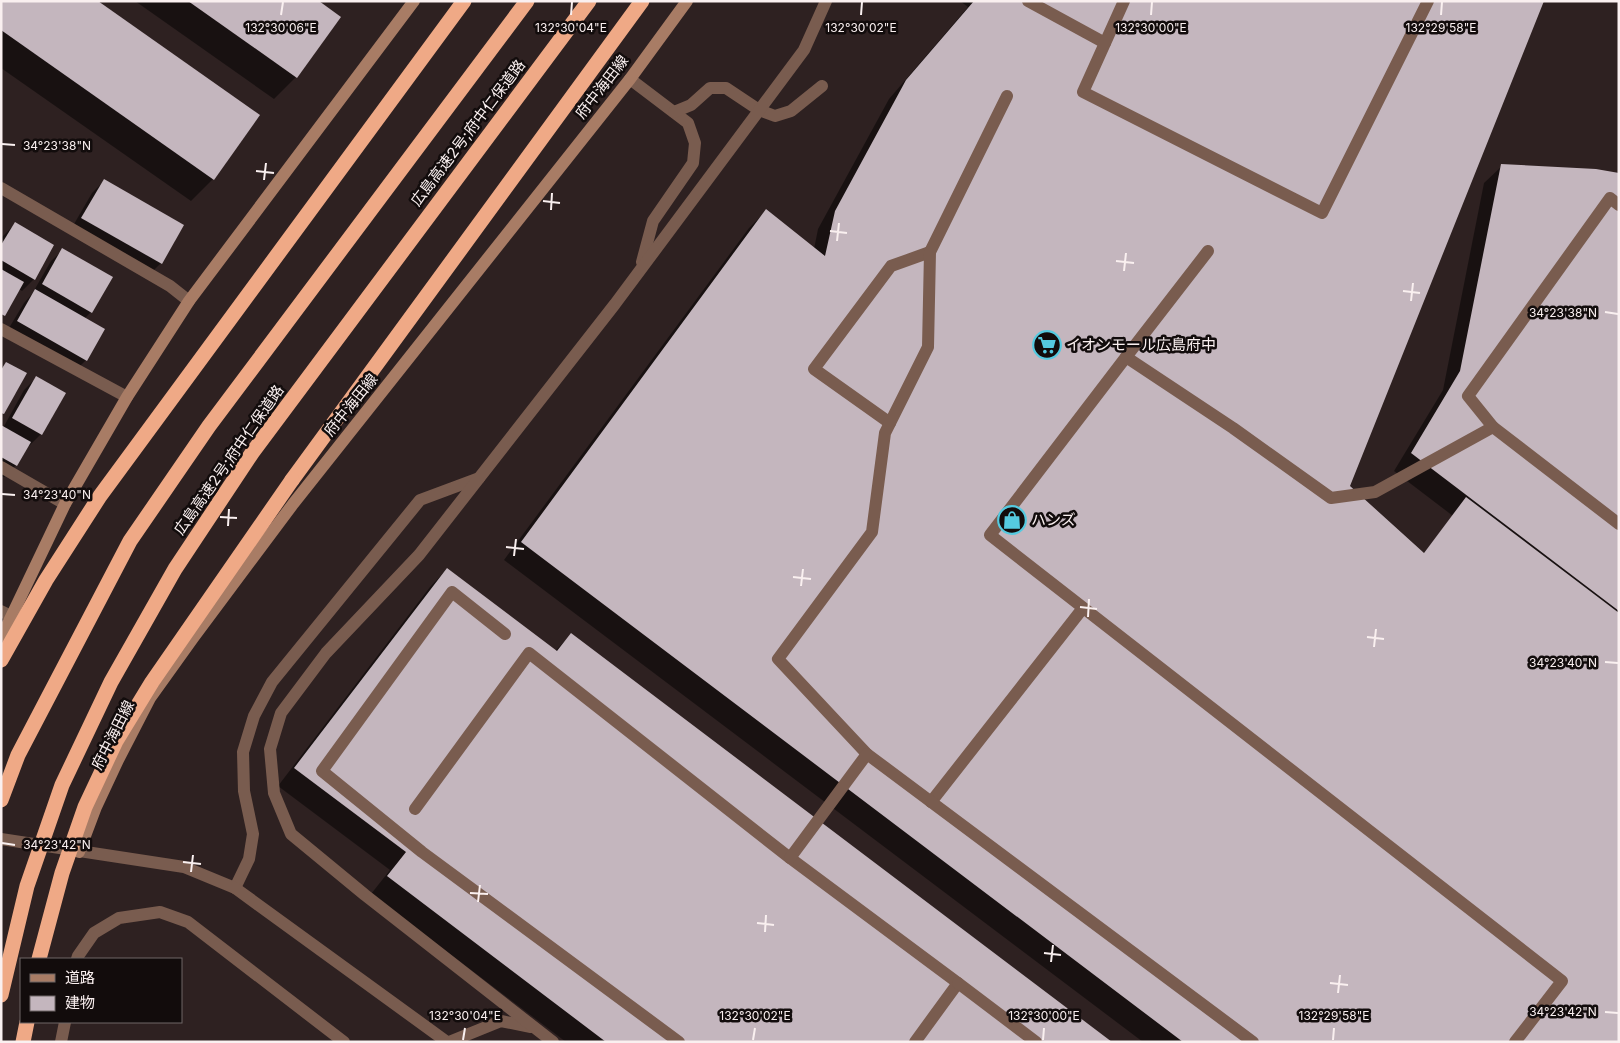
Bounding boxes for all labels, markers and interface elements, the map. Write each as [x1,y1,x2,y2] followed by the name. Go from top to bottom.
[245,20,317,35] text: 132°30'06"E
[535,20,607,35] text: 132°30'04"E
[825,20,897,35] text: 132°30'02"E
[1115,20,1187,35] text: 132°30'00"E
[1406,20,1476,35] text: 132°29'58"E
[571,51,632,122] street label: 府中海田線
[406,56,529,210] street label: 広島高速2号;府中仁保道路
[23,138,91,153] text: 34°23'38"N
[1529,305,1597,320] text: 34°23'38"N
[1032,330,1062,360] supermarket icon: イオンモール広島府中
[1066,335,1216,354] place label: イオンモール広島府中
[320,370,382,440] street label: 府中海田線
[170,381,288,538] street label: 広島高速2号;府中仁保道路
[23,487,91,502] text: 34°23'40"N
[997,505,1027,535] shop icon: ハンズ
[1031,510,1076,529] place label: ハンズ
[1529,655,1597,670] text: 34°23'40"N
[87,697,138,773] street label: 府中海田線
[23,837,91,852] text: 34°23'42"N
[20,958,182,1023] legend
[65,968,95,987] text: 道路
[65,993,95,1012] text: 建物
[1529,1004,1597,1019] text: 34°23'42"N
[429,1008,501,1023] text: 132°30'04"E
[719,1008,791,1023] text: 132°30'02"E
[1008,1008,1080,1023] text: 132°30'00"E
[1299,1008,1369,1023] text: 132°29'58"E

